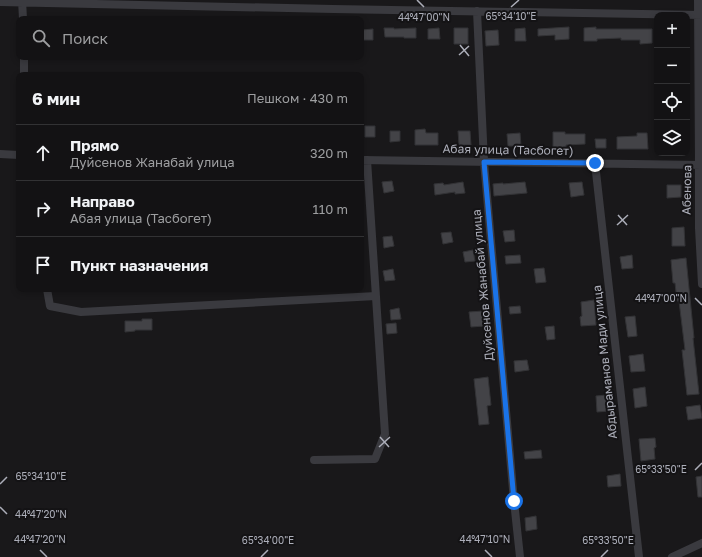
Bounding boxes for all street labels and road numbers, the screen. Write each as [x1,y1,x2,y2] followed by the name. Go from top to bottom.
[442,141,574,158] street label: Абая улица (Тасбогет)
[679,165,694,215] street label: Абенова
[468,209,497,361] street label: Дуйсенов Жанабай улица
[589,284,620,440] street label: Абдыраманов Мади улица

